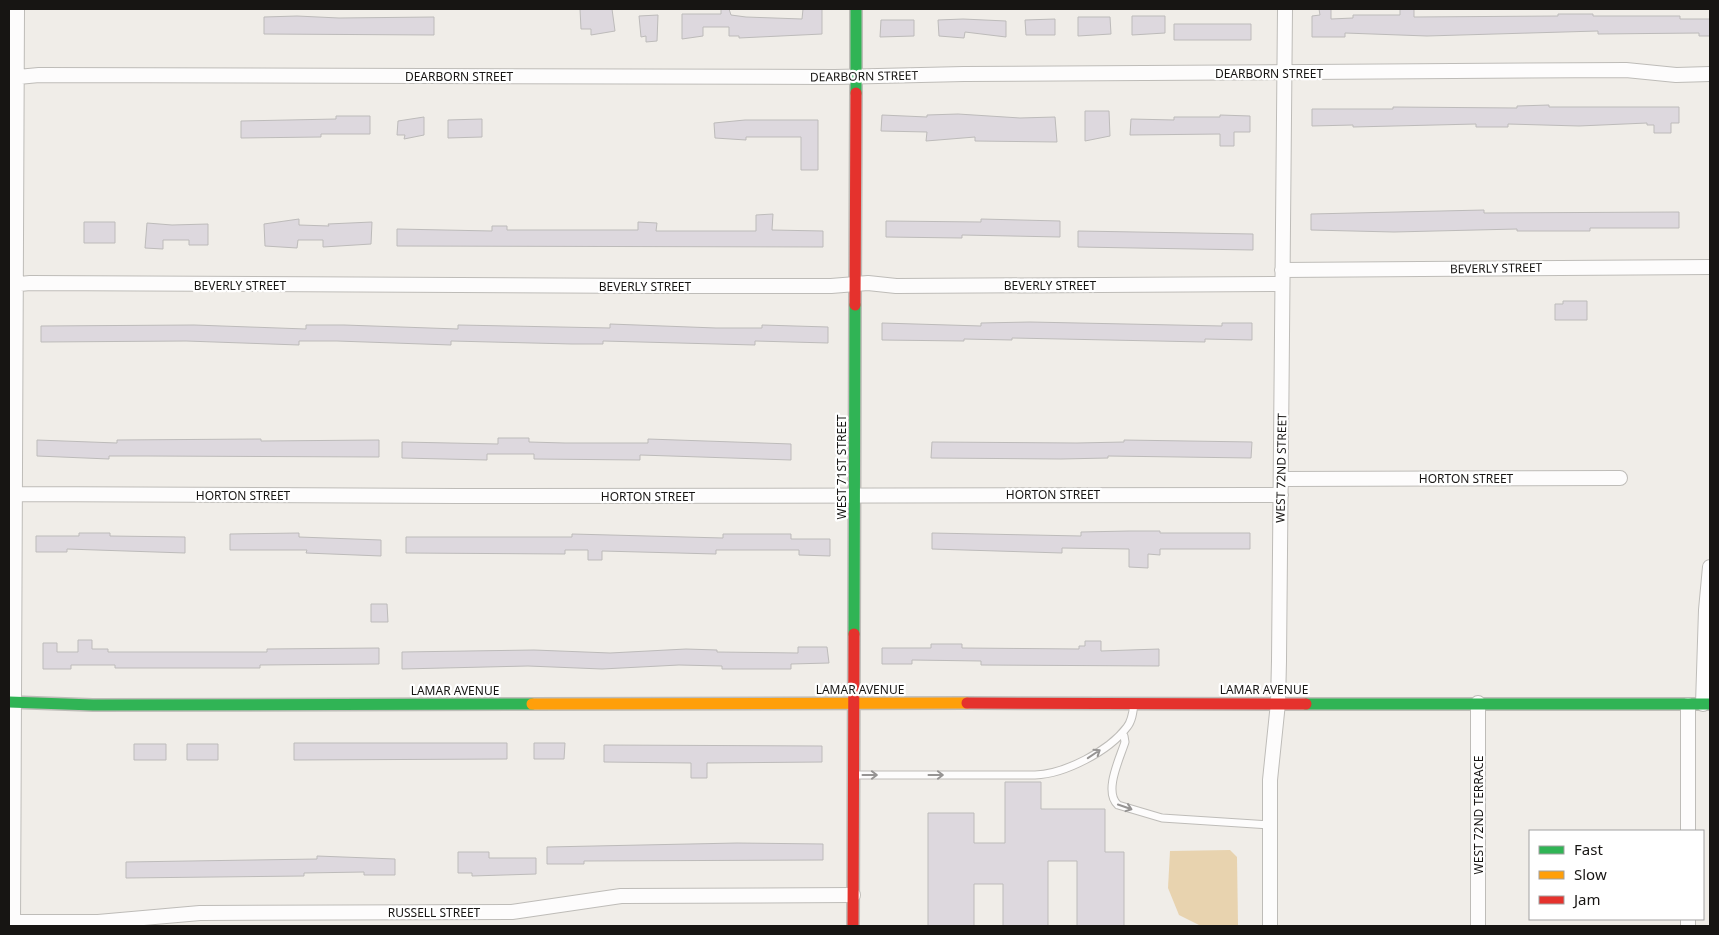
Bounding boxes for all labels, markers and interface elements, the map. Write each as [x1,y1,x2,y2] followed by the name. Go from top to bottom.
[1215,65,1323,82] street label: DEARBORN STREET
[810,67,919,85] street label: DEARBORN STREET
[405,68,513,85] street label: DEARBORN STREET
[1450,259,1543,277] street label: BEVERLY STREET
[194,277,287,294] street label: BEVERLY STREET
[1004,277,1097,294] street label: BEVERLY STREET
[599,278,692,295] street label: BEVERLY STREET
[1272,413,1290,523] street label: WEST 72ND STREET
[833,414,850,520] street label: WEST 71ST STREET
[1419,470,1514,487] street label: HORTON STREET
[1006,486,1101,503] street label: HORTON STREET
[196,487,291,504] street label: HORTON STREET
[601,488,696,505] street label: HORTON STREET
[816,681,904,698] street label: LAMAR AVENUE
[1220,681,1308,698] street label: LAMAR AVENUE
[411,682,499,699] street label: LAMAR AVENUE
[1086,749,1100,759] one-way arrow
[1470,756,1487,874] street label: WEST 72ND TERRACE
[862,770,878,780] one-way arrow
[928,770,944,780] one-way arrow
[1117,803,1133,812] one-way arrow
[1529,830,1704,920] legend
[1574,839,1603,859] text: Fast
[1574,864,1607,884] text: Slow
[1572,889,1601,909] text: Jam
[388,904,481,921] street label: RUSSELL STREET

